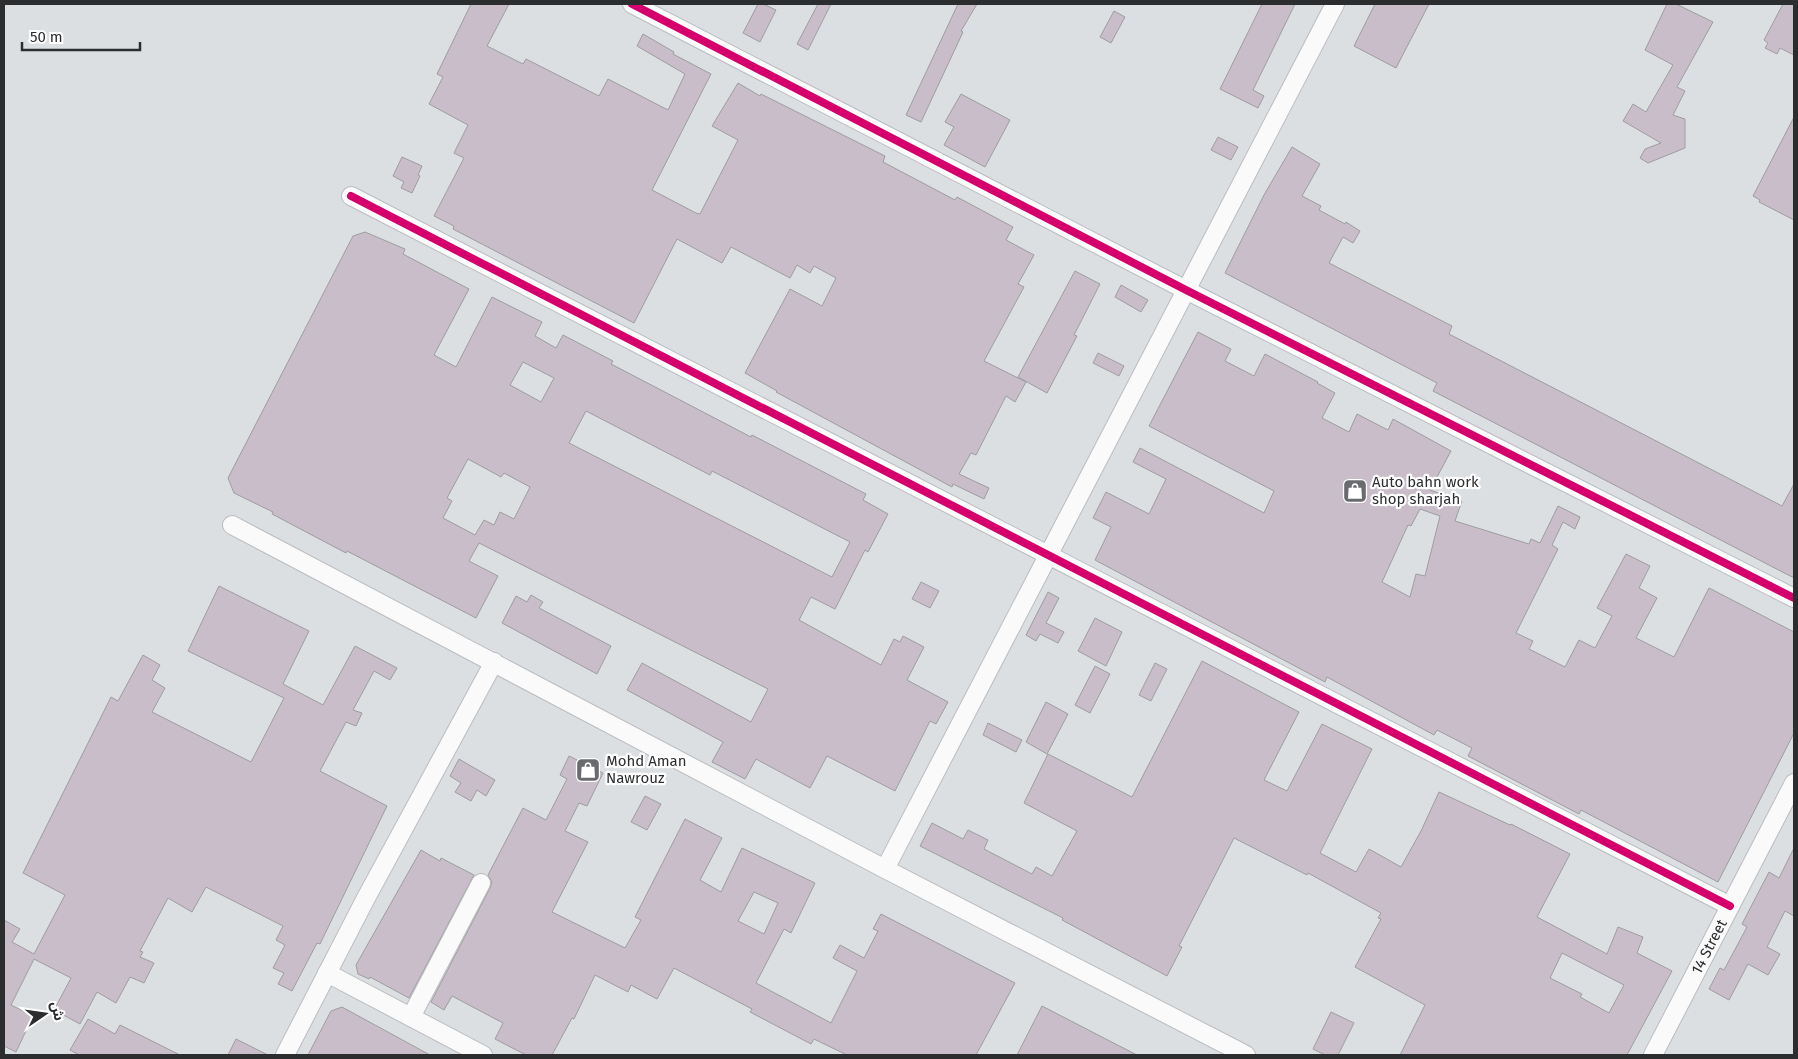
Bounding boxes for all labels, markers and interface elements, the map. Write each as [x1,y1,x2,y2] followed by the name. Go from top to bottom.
[22,20,140,52] scale bar
[30,28,63,46] text: 50 m
[1372,473,1479,508] place label: Auto bahn work shop sharjah
[1342,478,1368,504] shop icon: Auto bahn work shop sharjah
[606,752,687,787] place label: Mohd Aman Nawrouz
[575,757,601,783] shop icon: Mohd Aman Nawrouz
[1688,916,1731,977] street label: 14 Street
[20,989,70,1039] north arrow
[47,1000,68,1022] text: ش

